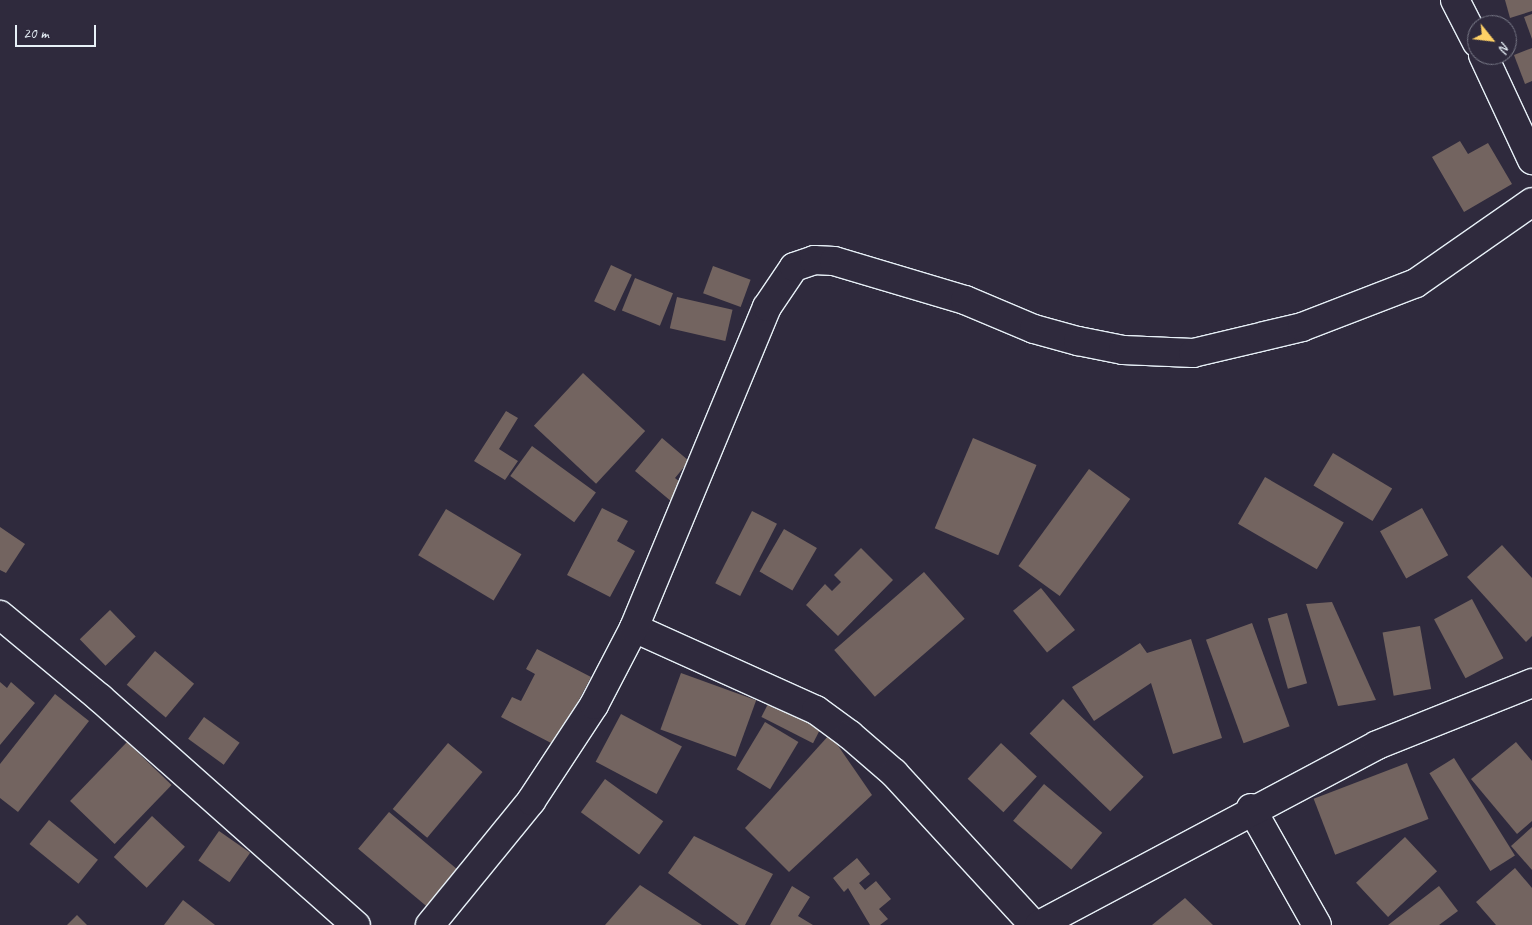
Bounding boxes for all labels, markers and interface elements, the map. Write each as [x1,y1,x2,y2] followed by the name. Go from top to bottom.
[18,15,99,47] scale bar
[1467,15,1517,65] north arrow
[23,24,49,43] text: 20 m
[1495,39,1514,55] text: N

